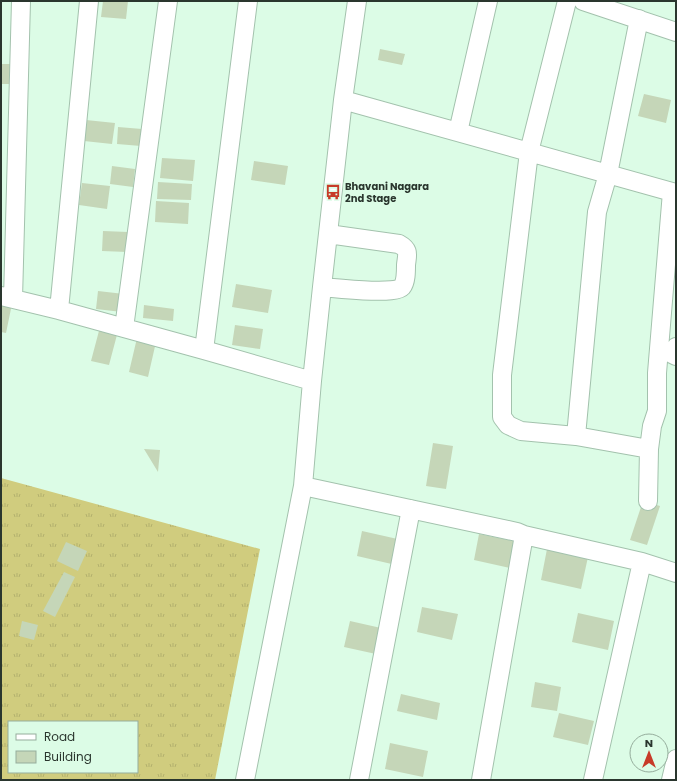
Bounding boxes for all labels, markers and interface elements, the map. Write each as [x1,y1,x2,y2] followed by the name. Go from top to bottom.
[345,179,429,206] place label: Bhavani Nagara 2nd Stage
[324,183,342,201] bus stop icon: Bhavani Nagara 2nd Stage
[8,721,138,773] legend
[44,728,75,745] text: Road
[629,733,669,773] north arrow
[645,735,653,751] text: N
[44,748,92,765] text: Building

